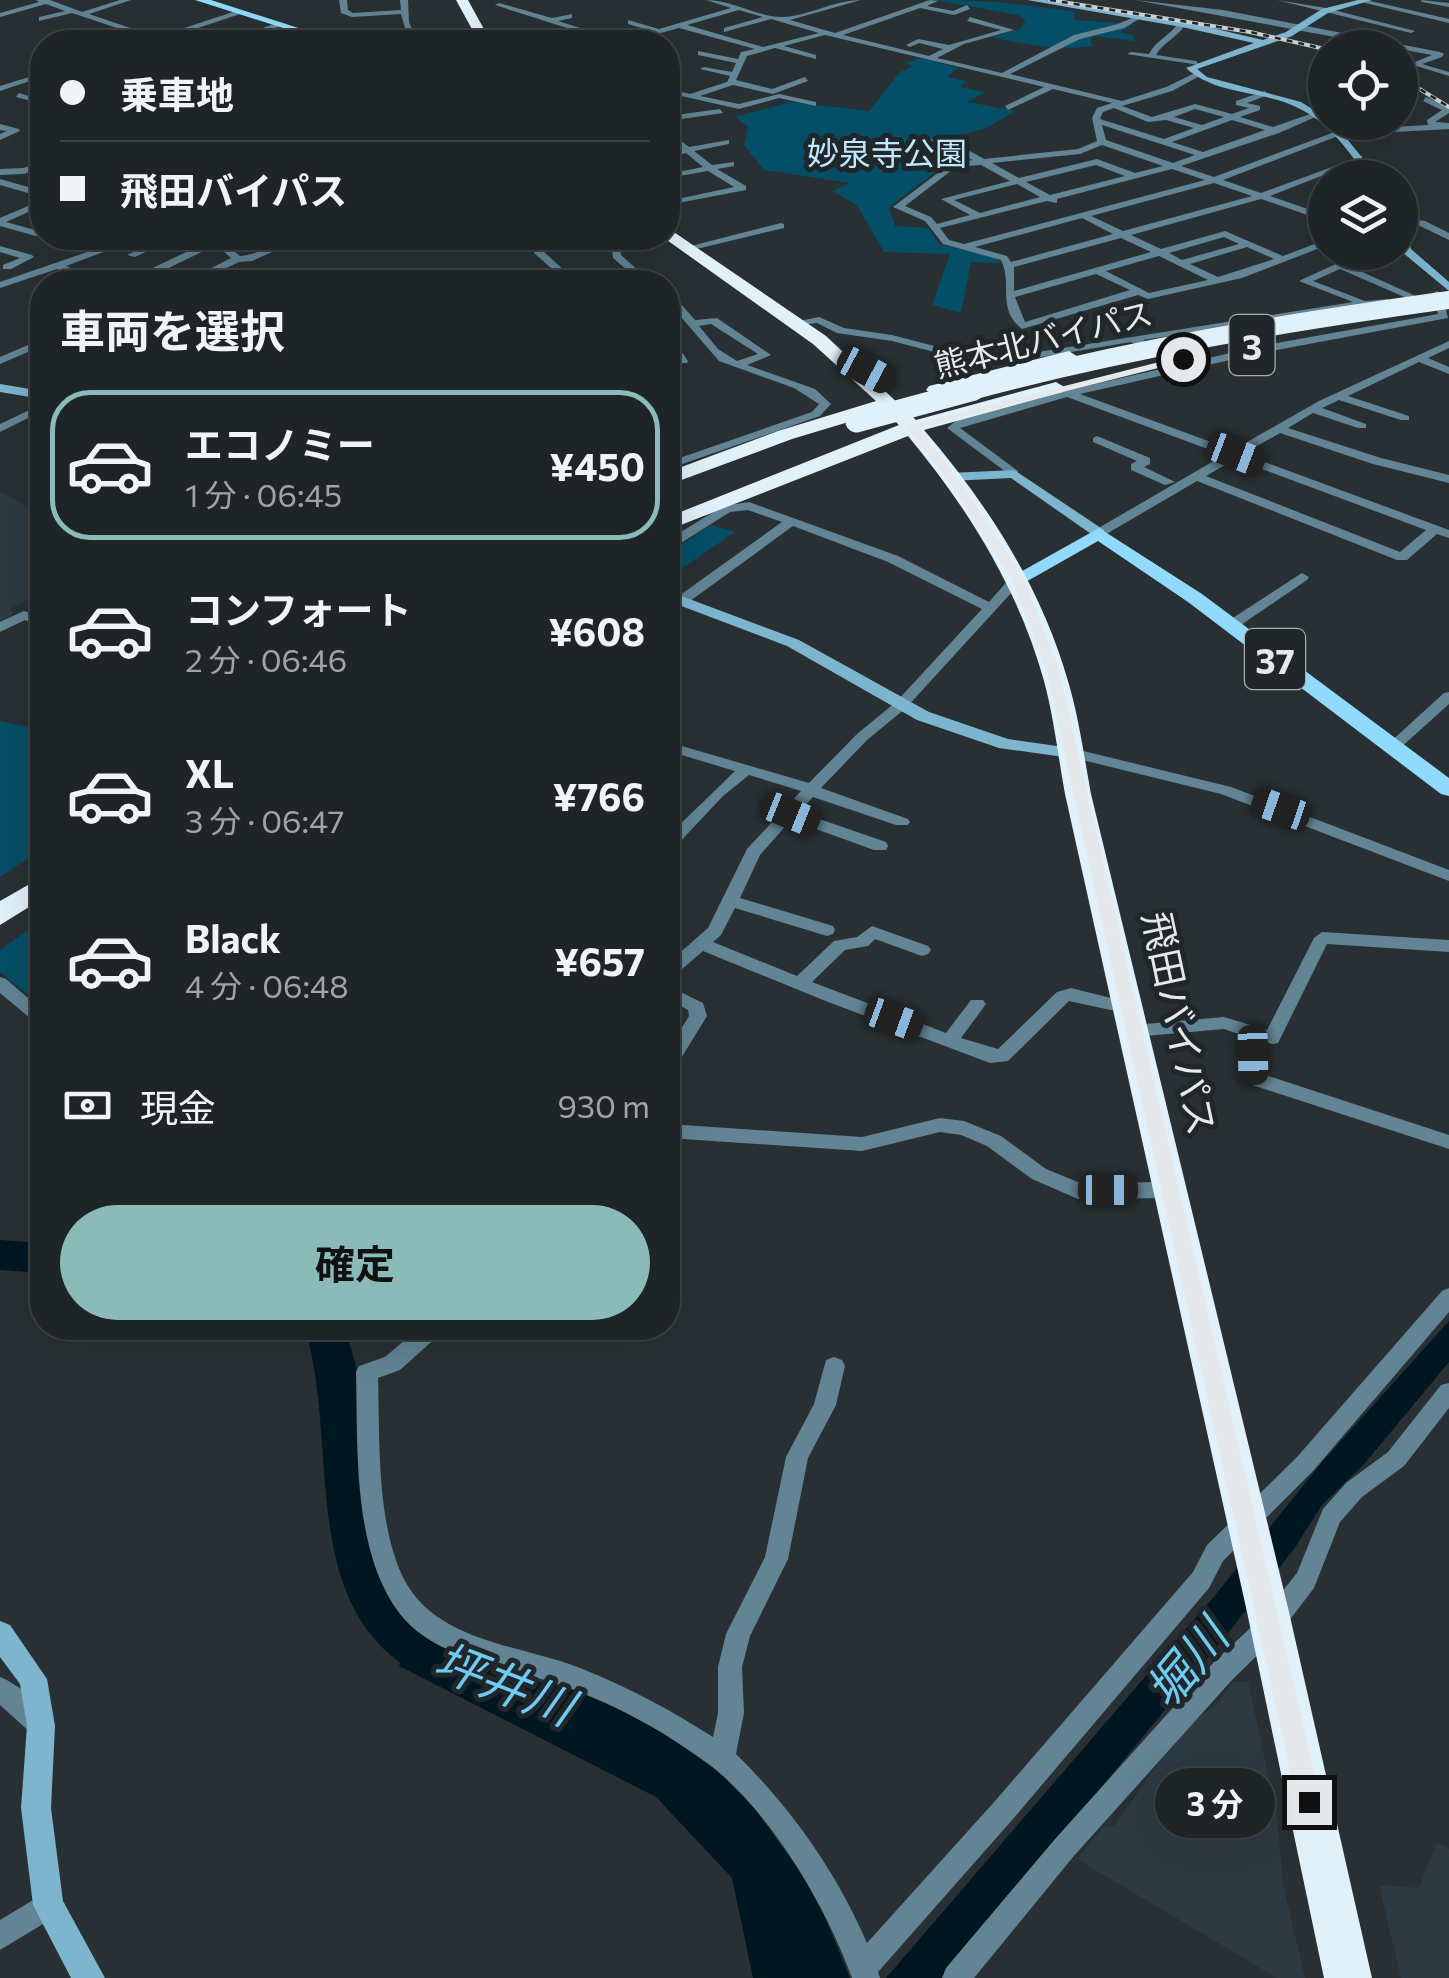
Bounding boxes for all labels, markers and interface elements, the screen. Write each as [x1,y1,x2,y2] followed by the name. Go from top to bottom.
[1308,30,1418,270] map controls
[1308,30,1418,140] button: locate
[120,70,234,117] text: 乗車地
[807,132,967,172] park label: 妙泉寺公園
[1308,160,1418,270] button: layers
[120,166,347,213] text: 飛田バイパス
[930,292,1156,384] street label: 熊本北バイパス
[60,302,285,357] text: 車両を選択
[1230,315,1274,375] road number: 3
[1161,337,1206,382] route start
[832,343,900,397] car
[65,420,155,510] icon: car
[185,420,375,467] text: エコノミー
[1203,429,1269,479] car
[550,442,645,489] text: ¥450
[185,474,342,514] text: 1 分 · 06:45
[65,585,155,675] icon: car
[185,585,412,632] text: コンフォート
[548,607,645,654] text: ¥608
[1245,629,1305,689] road number: 37
[185,639,347,679] text: 2 分 · 06:46
[185,749,234,796] text: XL
[65,750,155,840] icon: car
[553,772,645,819] text: ¥766
[1248,785,1314,833] car
[758,789,824,839] car
[185,800,345,840] text: 3 分 · 06:47
[1134,907,1228,1139] street label: 飛田バイパス
[185,914,281,961] text: Black
[65,915,155,1005] icon: car
[554,937,645,984] text: ¥657
[185,965,349,1005] text: 4 分 · 06:48
[861,995,927,1043] car
[1237,1025,1269,1085] car
[60,1078,115,1133] icon: cash
[140,1083,216,1130] text: 現金
[557,1085,650,1125] text: 930 m
[1078,1175,1138,1205] car
[60,1205,650,1320] button: 確定
[1132,1602,1242,1718] water label: 堀川
[427,1629,587,1737] water label: 坪井川
[1154,1767,1274,1837] callout: 3 分
[1287,1780,1332,1825] route end
[1187,1783,1243,1823] text: 3 分

